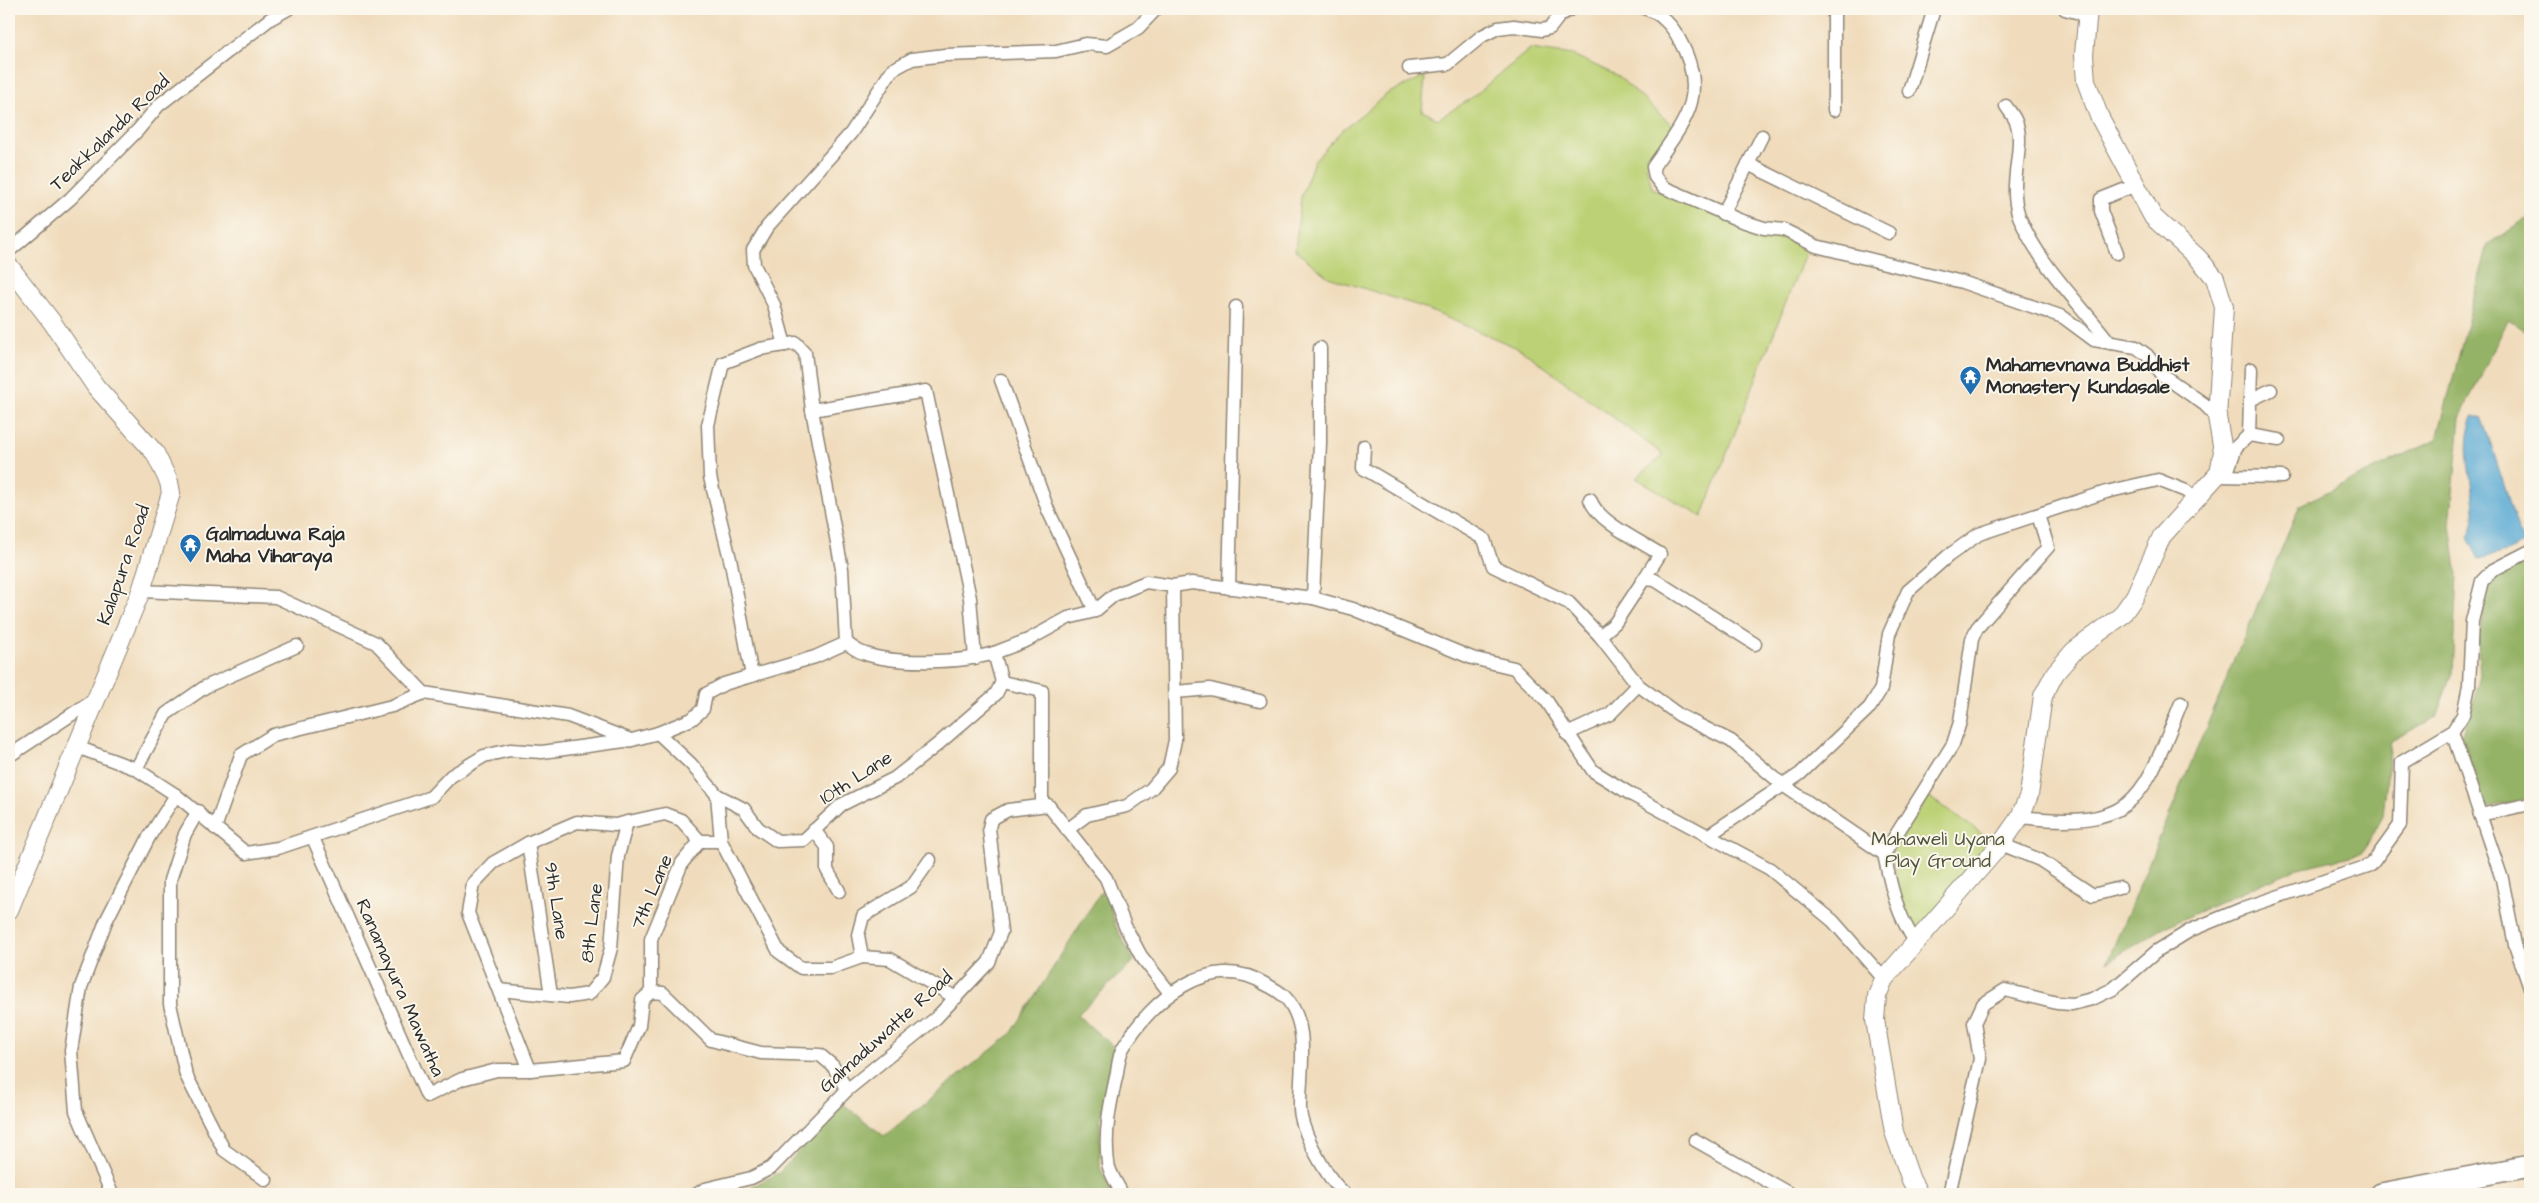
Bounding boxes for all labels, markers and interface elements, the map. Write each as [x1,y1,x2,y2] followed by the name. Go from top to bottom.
[44,68,176,197] street label: Teakkalanda Road
[1986,352,2190,402] place label: Mahamevnawa Buddhist Monastery Kundasale
[1958,364,1982,395] temple icon: Mahamevnawa Buddhist Monastery Kundasale
[91,501,157,629] street label: Kalapura Road
[206,521,345,571] place label: Galmaduwa Raja Maha Viharaya
[178,533,202,564] temple icon: Galmaduwa Raja Maha Viharaya
[814,744,898,812] street label: 10th Lane
[1871,826,2005,876] park label: Mahaweli Uyana Play Ground
[624,850,680,934] street label: 7th Lane
[537,860,575,942] street label: 9th Lane
[574,882,610,964] street label: 8th Lane
[348,895,451,1082] street label: Ranamayura Mawatha
[813,964,959,1099] street label: Galmaduwatte Road

